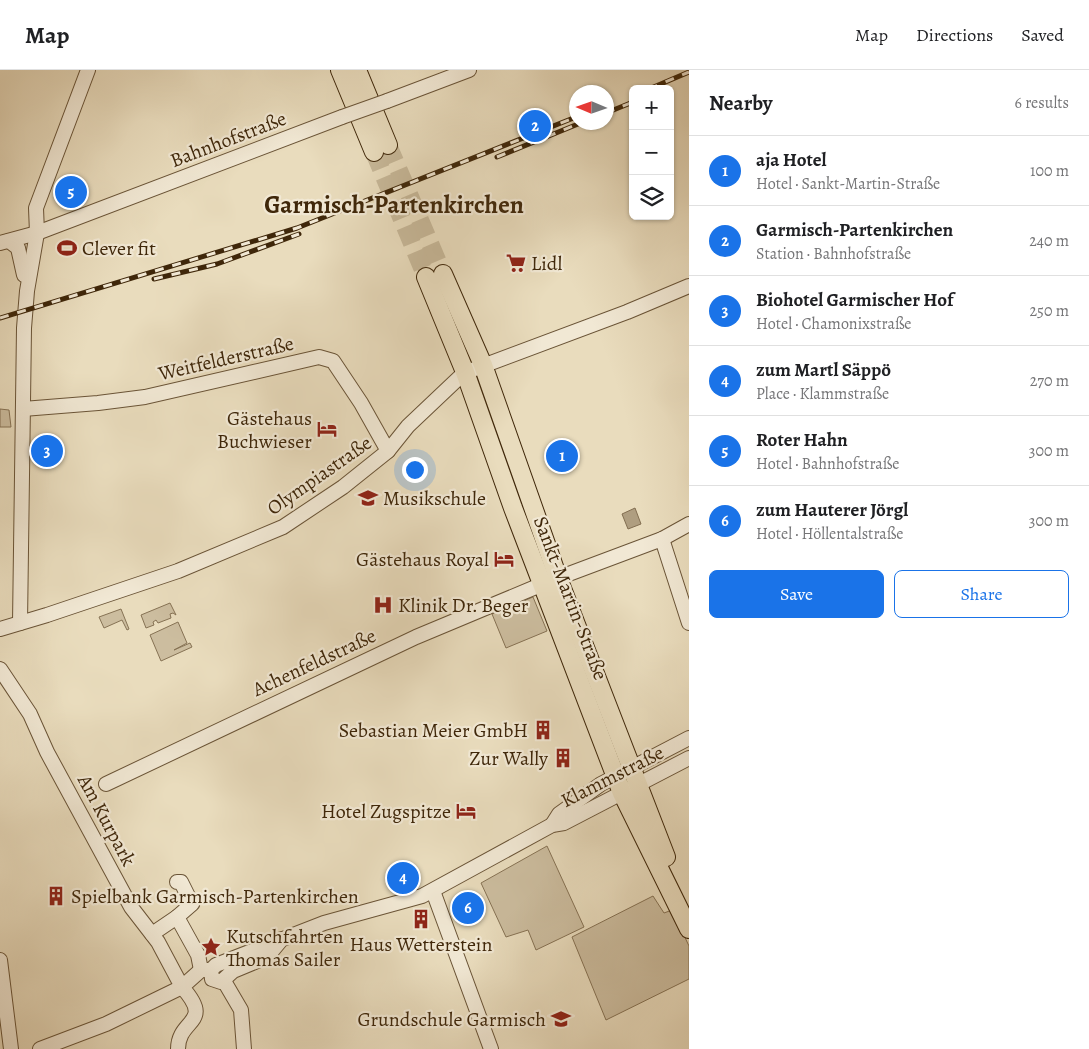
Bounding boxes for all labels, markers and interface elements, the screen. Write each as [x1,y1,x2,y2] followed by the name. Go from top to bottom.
[25,19,69,51] text: Map
[855,23,888,47] text: Map
[916,23,993,47] text: Directions
[1021,23,1064,47] text: Saved
[569,85,614,130] north arrow
[629,85,674,220] map controls
[629,85,674,130] button: +
[709,89,772,117] text: Nearby
[1015,92,1069,114] text: 6 results
[166,105,290,174] street label: Bahnhofstraße
[519,107,551,145] pin: 2
[629,130,674,175] button: −
[756,147,826,173] text: aja Hotel
[722,160,728,182] text: 1
[1030,160,1069,182] text: 100 m
[55,173,87,211] pin: 5
[756,173,940,195] text: Hotel · Sankt-Martin-Straße
[629,175,674,220] button: layers
[264,188,524,222] district label: Garmisch-Partenkirchen
[756,217,953,243] text: Garmisch-Partenkirchen
[721,230,729,252] text: 2
[1029,230,1069,252] text: 240 m
[82,235,156,262] place label: Clever fit
[56,237,78,259] sports icon: Clever fit
[756,243,911,265] text: Station · Bahnhofstraße
[531,250,563,277] place label: Lidl
[505,252,527,274] supermarket icon: Lidl
[756,287,953,313] text: Biohotel Garmischer Hof
[722,300,728,322] text: 3
[1030,300,1069,322] text: 250 m
[756,313,912,335] text: Hotel · Chamonixstraße
[155,330,296,387] street label: Weitfelderstraße
[756,357,891,383] text: zum Martl Säppö
[721,370,729,392] text: 4
[1030,370,1069,392] text: 270 m
[756,383,889,405] text: Place · Klammstraße
[217,405,312,455] place label: Gästehaus Buchwieser
[316,418,338,440] hotel icon: Gästehaus Buchwieser
[756,427,848,453] text: Roter Hahn
[262,429,377,521] street label: Olympiastraße
[31,432,63,470] pin: 3
[546,437,578,475] pin: 1
[722,440,728,462] text: 5
[1029,440,1069,462] text: 300 m
[756,453,899,475] text: Hotel · Bahnhofstraße
[402,457,428,483] your location
[383,485,486,512] place label: Musikschule
[357,487,379,509] school or university icon: Musikschule
[756,497,908,523] text: zum Hauterer Jörgl
[721,510,729,532] text: 6
[1029,510,1069,532] text: 300 m
[527,512,614,684] street label: Sankt-Martin-Straße
[756,523,903,545] text: Hotel · Höllentalstraße
[356,546,489,573] place label: Gästehaus Royal
[493,548,515,570] hotel icon: Gästehaus Royal
[709,570,884,618] button: Save
[894,570,1069,618] button: Share
[398,592,529,619] place label: Klinik Dr. Beger
[372,594,394,616] hospital icon: Klinik Dr. Beger
[247,622,380,703] street label: Achenfeldstraße
[339,717,528,744] place label: Sebastian Meier GmbH
[532,719,554,741] building icon: Sebastian Meier GmbH
[556,739,668,814] street label: Klammstraße
[469,745,549,772] place label: Zur Wally
[552,747,574,769] building icon: Zur Wally
[71,769,142,871] street label: Am Kurpark
[321,798,451,825] place label: Hotel Zugspitze
[455,800,477,822] hotel icon: Hotel Zugspitze
[387,859,419,897] pin: 4
[71,883,359,910] place label: Spielbank Garmisch-Partenkirchen
[45,885,67,907] building icon: Spielbank Garmisch-Partenkirchen
[452,889,484,927] pin: 6
[410,908,432,930] building icon: Haus Wetterstein
[226,923,343,973] place label: Kutschfahrten Thomas Sailer
[350,931,493,958] place label: Haus Wetterstein
[200,936,222,958] place icon: Kutschfahrten Thomas Sailer
[357,1006,546,1033] place label: Grundschule Garmisch
[550,1008,572,1030] school or university icon: Grundschule Garmisch

